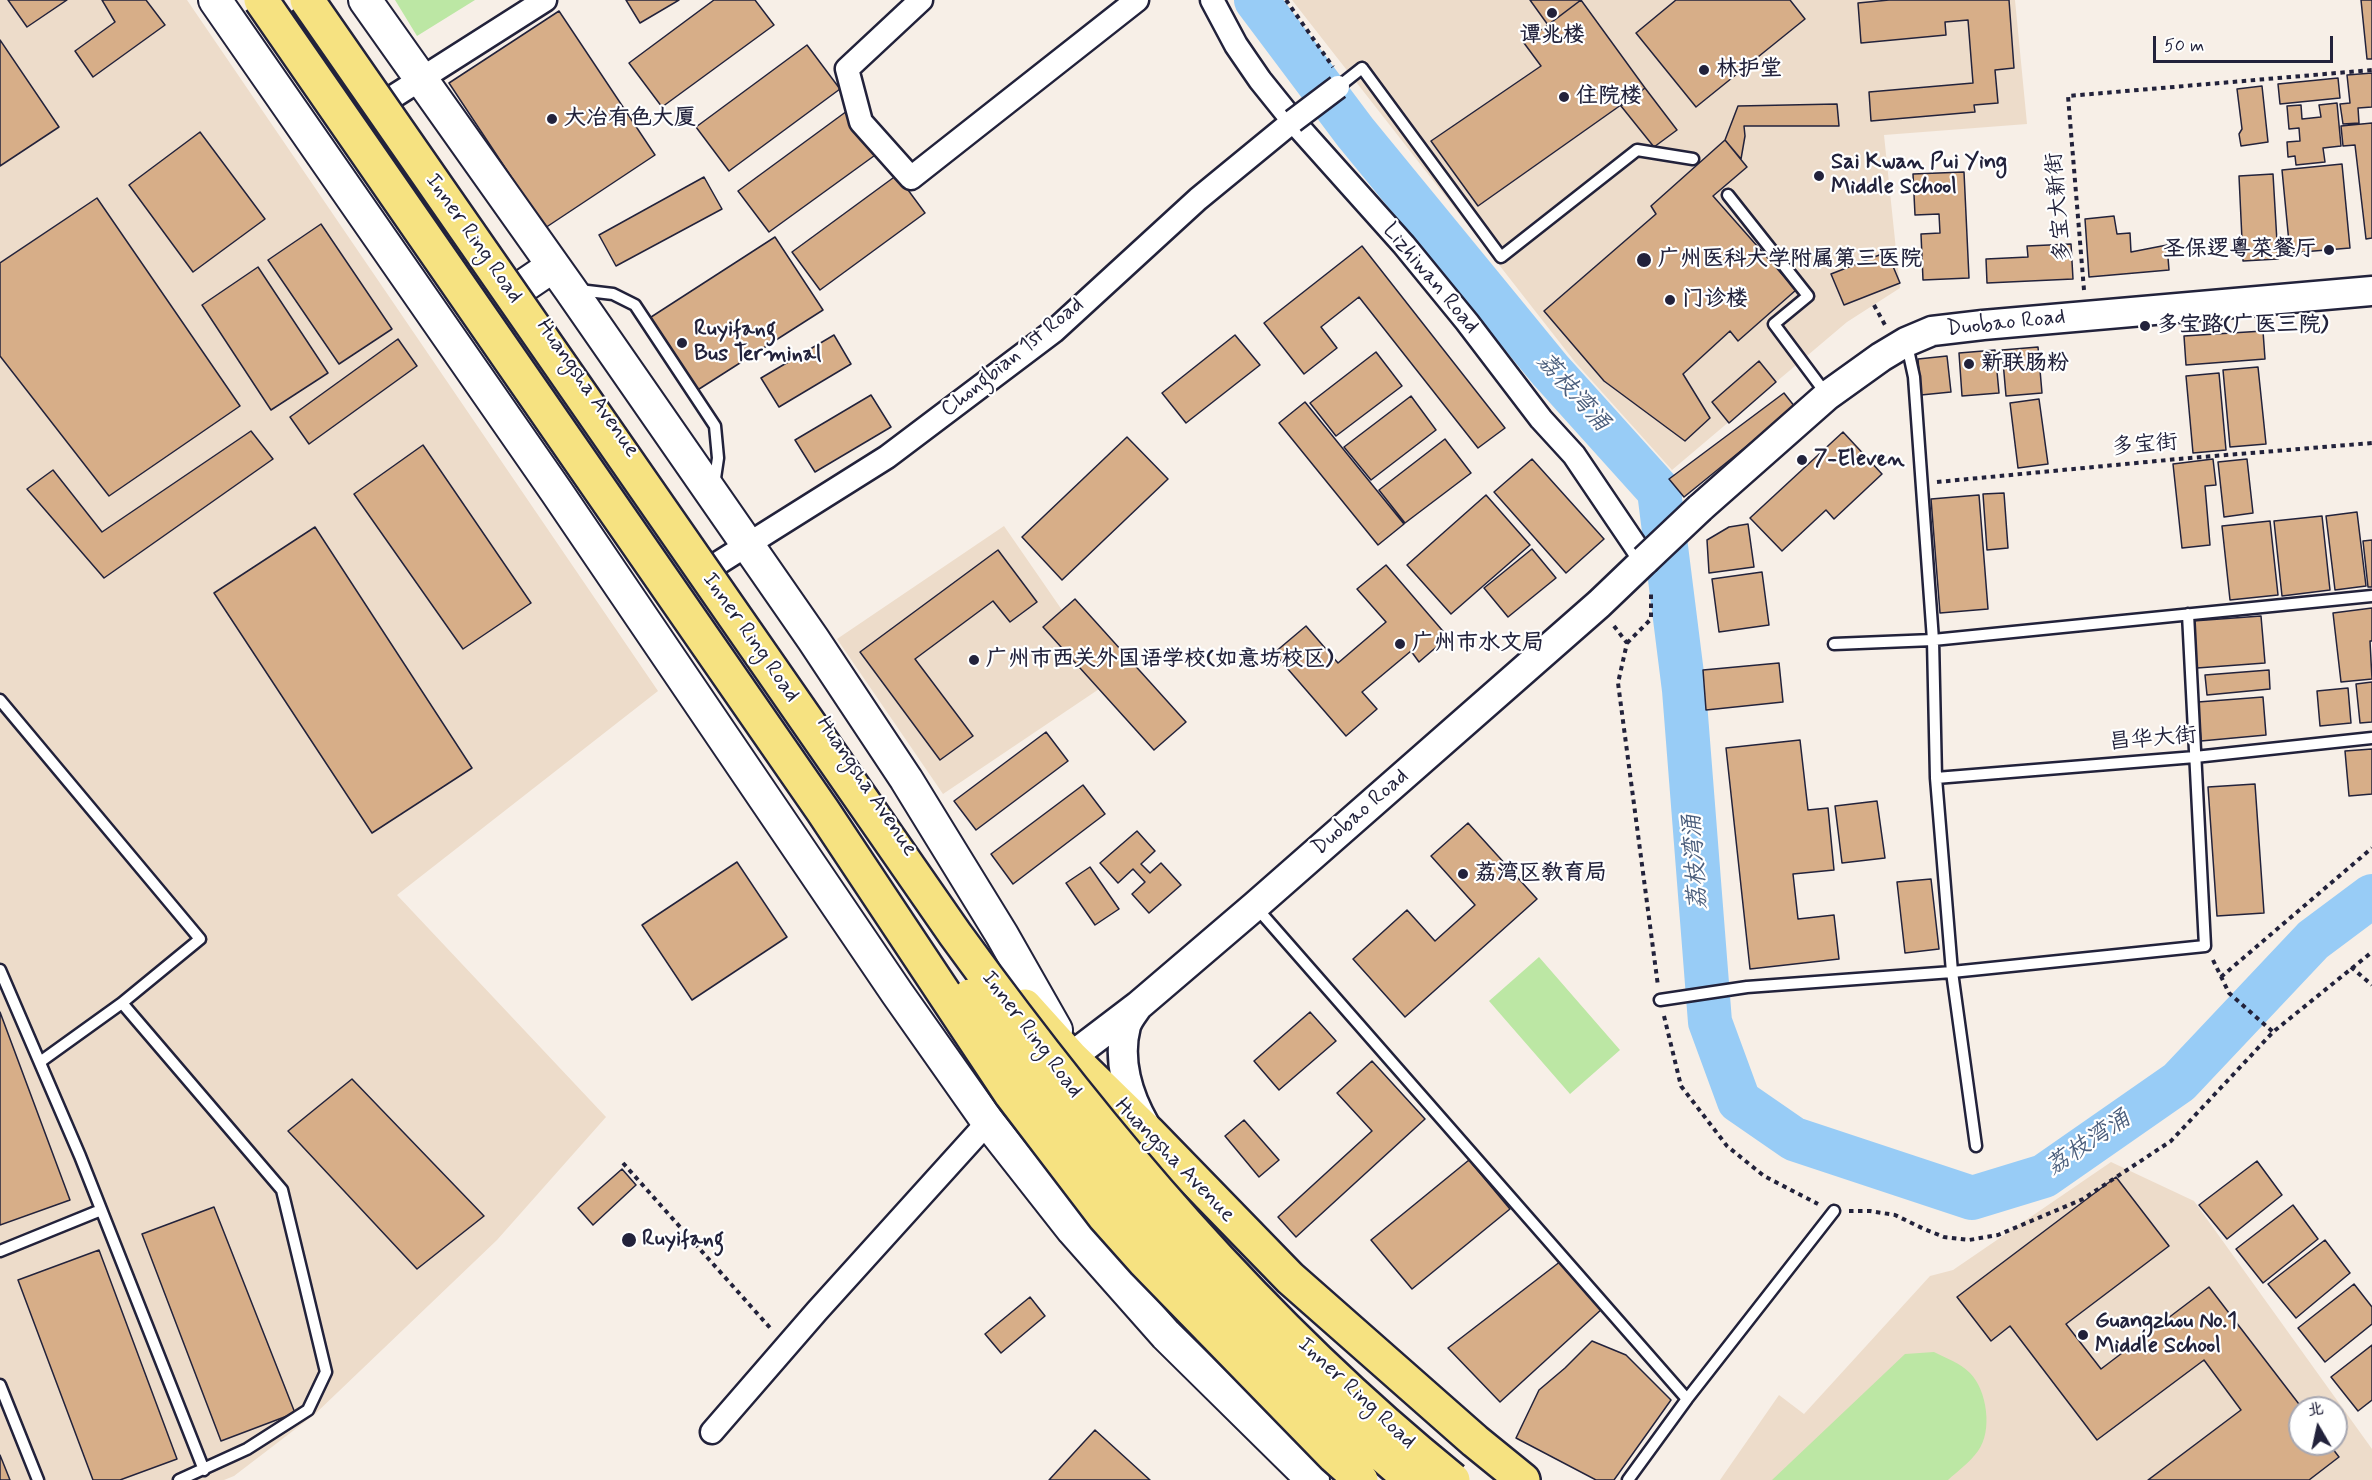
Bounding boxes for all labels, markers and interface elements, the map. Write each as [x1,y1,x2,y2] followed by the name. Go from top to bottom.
[1545,6,1559,20] marker: 谭兆楼
[1519,23,1585,49] place label: 谭兆楼
[2156,24,2336,62] scale bar
[2164,34,2204,58] text: 50 m
[1716,57,1782,83] place label: 林护堂
[1697,63,1711,77] marker: 林护堂
[1576,84,1642,110] place label: 住院楼
[1557,90,1571,104] marker: 住院楼
[564,106,696,132] place label: 大冶有色大厦
[545,112,559,126] marker: 大冶有色大厦
[1831,150,2007,202] place label: Sai Kwan Pui Ying Middle School
[2042,151,2078,263] street label: 多宝大新街
[419,169,527,309] street label: Inner Ring Road
[1812,169,1826,183] marker: Sai Kwan Pui Ying Middle School
[1376,218,1484,340] street label: Lizhiwan Road
[2163,237,2317,263] place label: 圣保逻粤菜餐厅
[2322,243,2336,257] marker: 圣保逻粤菜餐厅
[1658,247,1922,273] place label: 广州医科大学附属第三医院
[1635,251,1653,269] marker: 广州医科大学附属第三医院
[1682,287,1748,313] place label: 门诊楼
[936,292,1090,424] street label: Chongbian 1st Road
[1663,293,1677,307] marker: 门诊楼
[1945,305,2067,343] street label: Duobao Road
[2157,313,2328,339] place label: 多宝路(广医三院)
[530,315,644,463] street label: Huangsha Avenue
[694,317,821,368] place label: Ruyifang Bus Terminal
[2138,319,2152,333] marker: 多宝路(广医三院)
[675,336,689,350] marker: Ruyifang Bus Terminal
[1529,348,1615,438] water label: 荔枝湾涌
[1981,351,2069,377] place label: 新联肠粉
[1962,357,1976,371] marker: 新联肠粉
[2111,430,2179,462] street label: 多宝街
[1814,447,1904,473] place label: 7-Eleven
[1795,453,1809,467] marker: 7-Eleven
[696,568,804,708] street label: Inner Ring Road
[1412,631,1544,657] place label: 广州市水文局
[1393,637,1407,651] marker: 广州市水文局
[986,647,1333,673] place label: 广州市西关外国语学校(如意坊校区)
[967,653,981,667] marker: 广州市西关外国语学校(如意坊校区)
[810,712,922,862] street label: Huangsha Avenue
[2108,723,2198,757] street label: 昌华大街
[1307,764,1415,862] street label: Duobao Road
[1679,813,1715,911] water label: 荔枝湾涌
[1475,861,1607,887] place label: 荔湾区教育局
[1456,867,1470,881] marker: 荔湾区教育局
[975,966,1087,1104] street label: Inner Ring Road
[1108,1093,1240,1229] street label: Huangsha Avenue
[2041,1105,2137,1183] water label: 荔枝湾涌
[642,1227,724,1253] place label: Ruyifang
[620,1231,638,1249] marker: Ruyifang
[2095,1309,2237,1360] place label: Guangzhou No.1 Middle School
[2076,1328,2090,1342] marker: Guangzhou No.1 Middle School
[1291,1332,1421,1456] street label: Inner Ring Road
[2288,1396,2348,1456] north arrow
[2306,1398,2325,1421] text: 北

